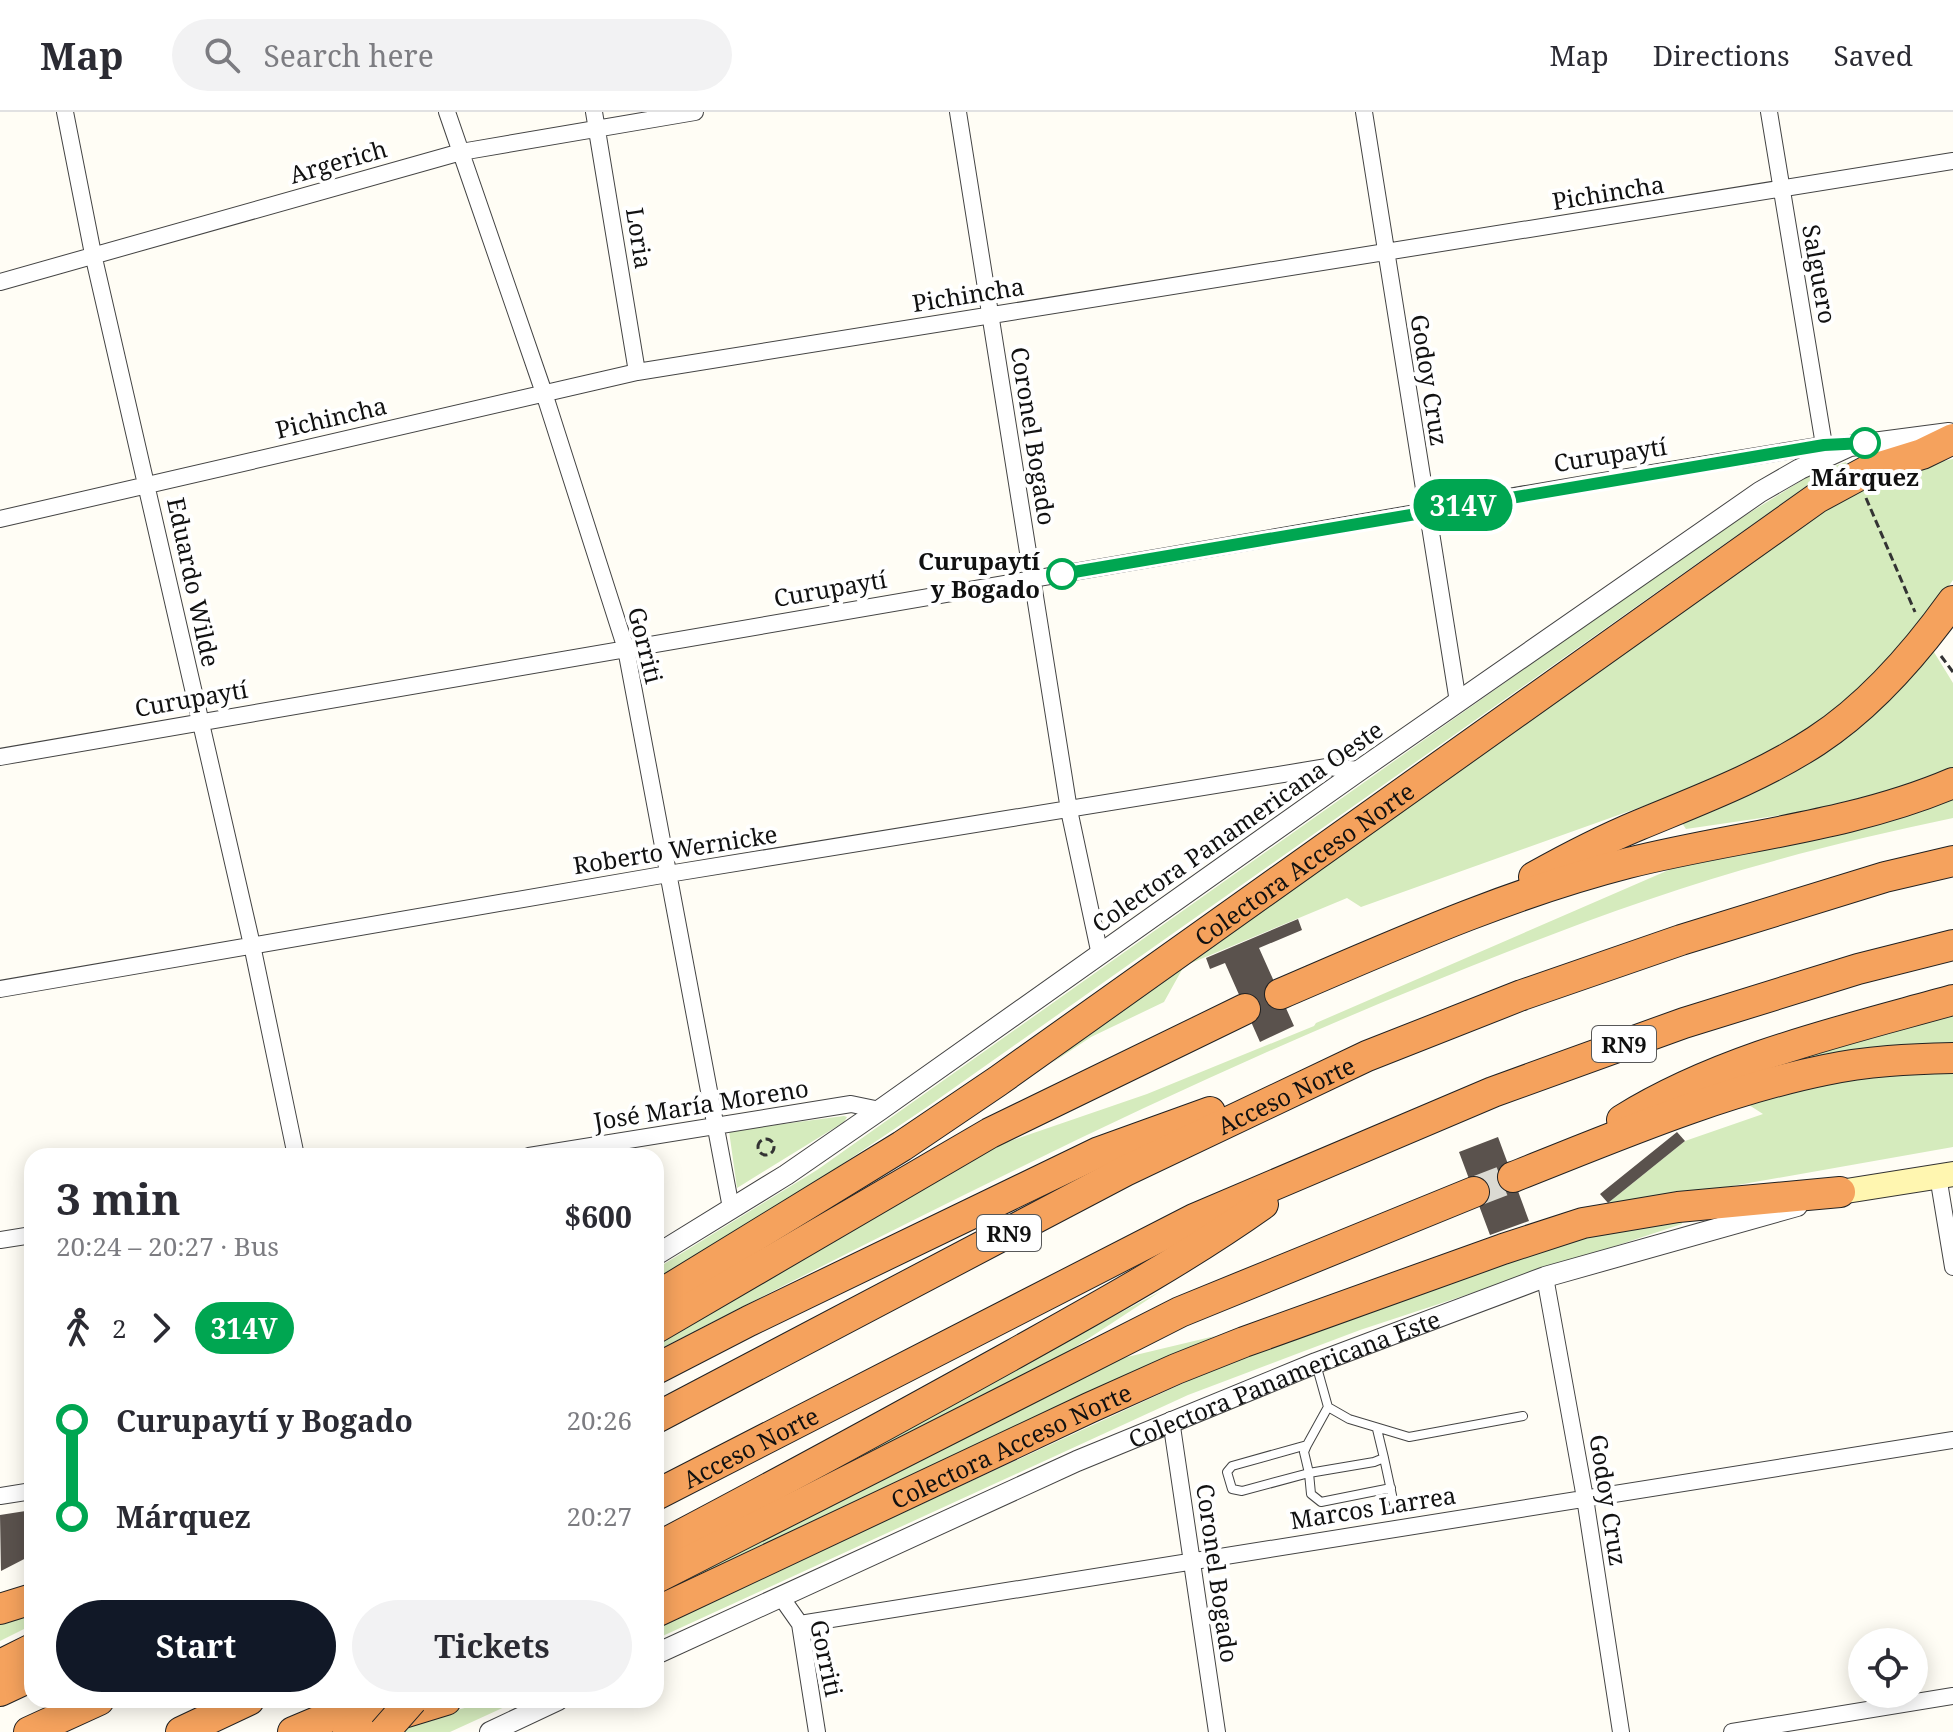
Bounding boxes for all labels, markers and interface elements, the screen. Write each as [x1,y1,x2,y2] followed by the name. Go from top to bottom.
[172,19,732,91] search box
[40,29,124,81] text: Map
[200,33,244,77] icon: search
[264,35,434,76] text: Search here
[1549,36,1609,74] text: Map
[1653,36,1790,74] text: Directions
[1834,36,1913,74] text: Saved
[285,131,391,191] street label: Argerich
[1550,167,1666,217] street label: Pichincha
[619,205,661,271] street label: Loria
[1795,222,1845,326] street label: Salguero
[910,269,1026,319] street label: Pichincha
[1403,312,1457,448] street label: Godoy Cruz
[1004,344,1064,528] street label: Coronel Bogado
[272,388,390,446] street label: Pichincha
[1850,428,1880,458] marker: Márquez
[1551,429,1669,479] street label: Curupaytí
[1811,460,1919,493] place label: Márquez
[1407,479,1519,531] line badge: 314V
[1429,486,1497,524] text: 314V
[160,494,228,670] street label: Eduardo Wilde
[918,544,1041,605] place label: Curupaytí y Bogado
[1047,559,1077,589] marker: Curupaytí y Bogado
[771,562,889,614] street label: Curupaytí
[621,603,671,687] street label: Gorriti
[132,672,250,724] street label: Curupaytí
[1085,713,1389,939] street label: Colectora Panamericana Oeste
[1187,774,1420,953] street label: Colectora Acceso Norte
[571,817,779,881] street label: Roberto Wernicke
[1592,1026,1656,1062] road number: RN9
[1212,1048,1360,1141] street label: Acceso Norte
[590,1071,811,1137] street label: José María Moreno
[56,1168,181,1228] text: 3 min
[564,1196,632,1237] text: $600
[977,1215,1041,1251] road number: RN9
[56,1228,279,1264] text: 20:24 – 20:27 · Bus
[1123,1302,1444,1455] street label: Colectora Panamericana Este
[56,1306,100,1350] icon: walk
[139,1306,183,1350] icon: forward
[211,1309,278,1347] text: 314V
[112,1310,127,1346] text: 2
[885,1375,1136,1516] street label: Colectora Acceso Norte
[677,1398,824,1495] street label: Acceso Norte
[116,1400,413,1441] text: Curupaytí y Bogado
[566,1402,632,1438] text: 20:26
[1582,1432,1636,1568] street label: Godoy Cruz
[1288,1478,1458,1536] street label: Marcos Larrea
[1189,1481,1247,1665] street label: Coronel Bogado
[116,1496,251,1537] text: Márquez
[566,1498,632,1534] text: 20:27
[56,1600,336,1692] button: Start
[352,1600,632,1692] button: Tickets
[803,1617,851,1700] street label: Gorriti
[1848,1628,1928,1708] map controls
[1848,1628,1928,1708] button: locate

